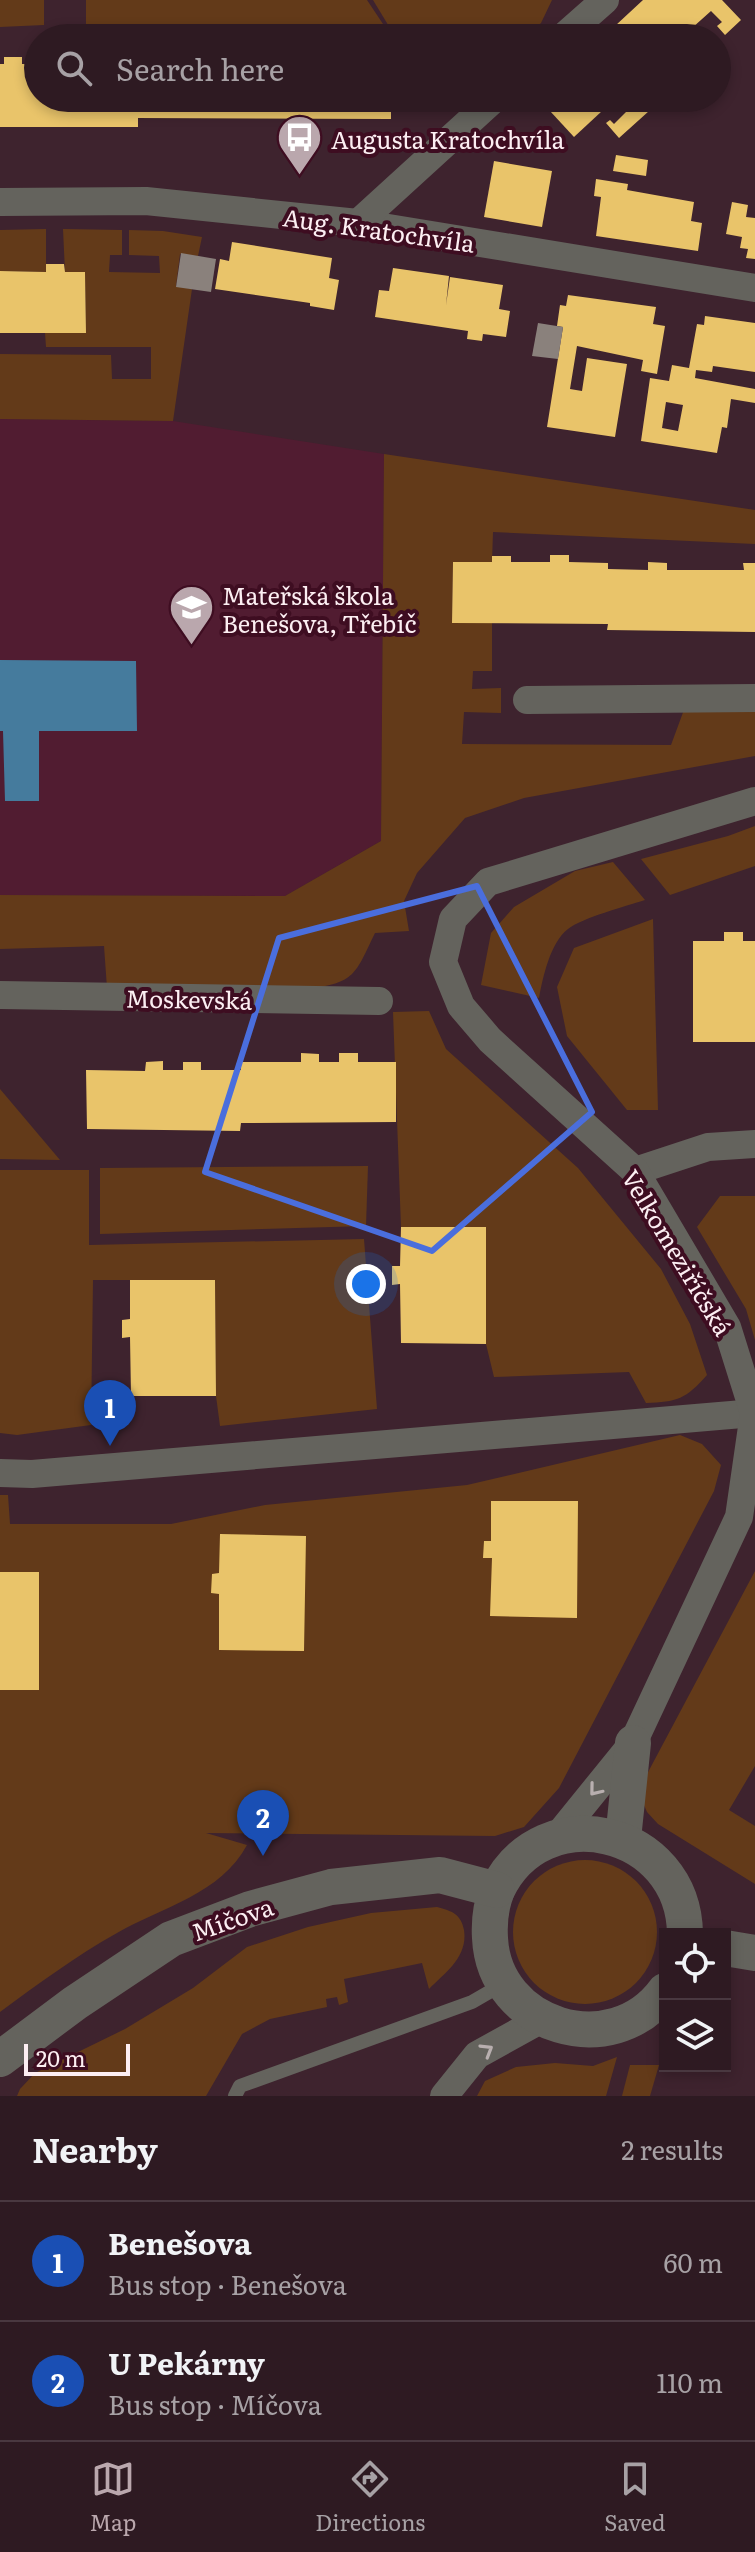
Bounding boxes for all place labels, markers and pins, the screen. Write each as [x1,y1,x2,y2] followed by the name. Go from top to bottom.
[276,114,324,177] bus stop icon: Augusta Kratochvíla
[331,121,565,156] place label: Augusta Kratochvíla
[222,577,416,640] place label: Mateřská škola Benešova, Třebíč
[167,584,215,647] school or university icon: Mateřská škola Benešova, Třebíč
[84,1380,136,1446] pin: 1
[237,1790,289,1856] pin: 2

